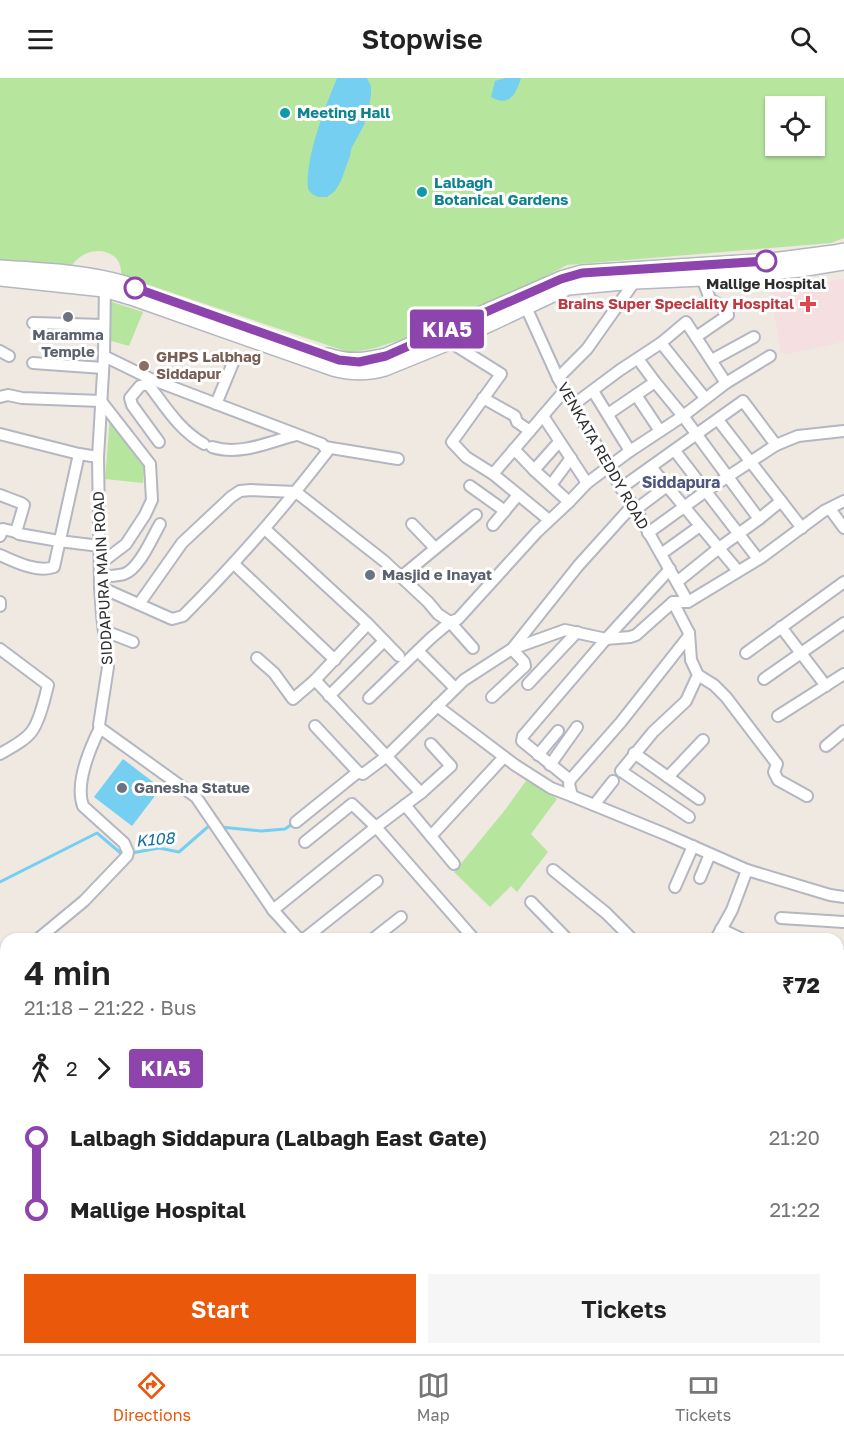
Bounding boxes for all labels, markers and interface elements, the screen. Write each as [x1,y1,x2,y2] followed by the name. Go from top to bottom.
[24,23,57,56] icon: menu
[361,23,483,55] text: Stopwise
[787,23,820,56] icon: search
[765,96,825,156] map controls
[765,96,825,156] button: locate
[297,103,390,121] place label: Meeting Hall
[278,106,292,120] marker: Meeting Hall
[434,173,568,208] place label: Lalbagh Botanical Gardens
[415,185,429,199] marker: Lalbagh Botanical Gardens
[755,250,777,272] marker: Mallige Hospital
[706,274,826,292] place label: Mallige Hospital
[124,277,146,299] unlabelled marker
[558,294,794,312] place label: Brains Super Speciality Hospital
[799,295,817,313] marker: Brains Super Speciality Hospital
[61,310,75,324] marker: Maramma Temple
[405,310,489,348] line badge: KIA5
[422,316,472,342] text: KIA5
[32,325,104,360] place label: Maramma Temple
[156,347,261,382] place label: GHPS Lalbhag Siddapur
[137,359,151,373] marker: GHPS Lalbhag Siddapur
[554,379,653,532] street label: VENKATA REDDY ROAD
[642,472,720,492] district label: Siddapura
[88,491,116,666] street label: SIDDAPURA MAIN ROAD
[382,565,492,583] place label: Masjid e Inayat
[363,568,377,582] marker: Masjid e Inayat
[134,778,250,796] place label: Ganesha Statue
[115,781,129,795] marker: Ganesha Statue
[135,827,176,851] water label: K108
[24,953,111,992] text: 4 min
[782,971,820,998] text: ₹72
[24,995,196,1019] text: 21:18 – 21:22 · Bus
[24,1052,57,1085] icon: walk
[87,1052,120,1085] icon: forward
[141,1055,191,1081] text: KIA5
[66,1056,78,1080] text: 2
[70,1124,487,1151] text: Lalbagh Siddapura (Lalbagh East Gate)
[769,1125,820,1149] text: 21:20
[70,1196,246,1223] text: Mallige Hospital
[770,1197,820,1221] text: 21:22
[24,1274,416,1343] button: Start
[428,1274,820,1343] button: Tickets
[113,1369,191,1425] tab: Directions
[417,1369,450,1425] tab: Map
[675,1369,731,1425] tab: Tickets

